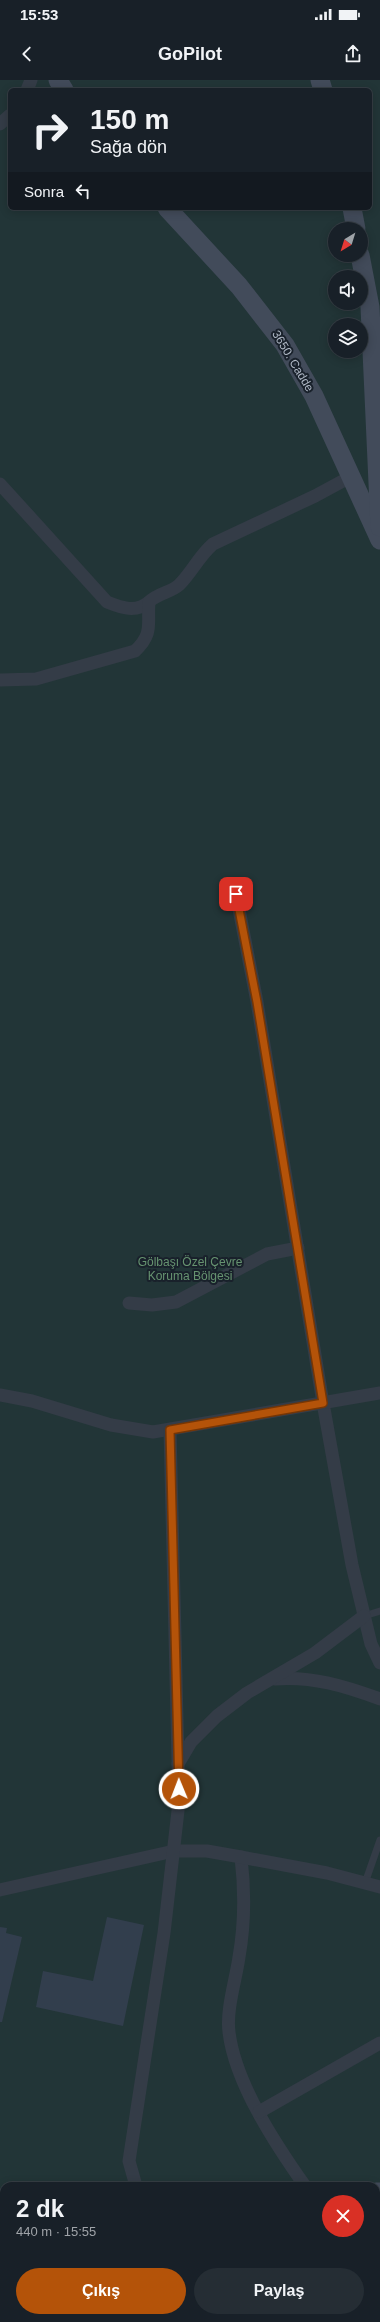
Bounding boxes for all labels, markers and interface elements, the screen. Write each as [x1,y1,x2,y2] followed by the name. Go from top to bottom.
[20,6,58,23] text: 15:53
[16,43,38,65] icon: back
[342,43,364,65] icon: share
[158,44,222,64] text: GoPilot
[24,104,76,156] icon: right
[90,104,169,135] text: 150 m
[90,137,167,157] text: Sağa dön
[72,180,94,202] icon: left
[24,183,64,200] text: Sonra
[328,222,368,262] north arrow
[328,222,368,358] map controls
[328,270,368,310] button: sound
[328,318,368,358] button: layers
[269,328,317,394] street label: 3650. Cadde
[219,877,253,911] pin
[225,883,247,905] icon: arrive
[138,1255,243,1283] park label: Gölbaşı Özel Çevre Koruma Bölgesi
[158,1768,200,1810] position arrow
[16,2195,64,2222] text: 2 dk
[322,2195,364,2237] button: close
[16,2224,96,2239] text: 440 m · 15:55
[16,2268,186,2314] button: Çıkış
[194,2268,364,2314] button: Paylaş

